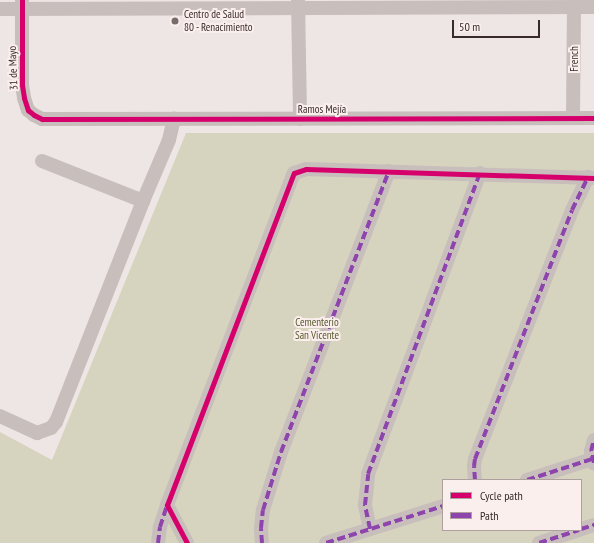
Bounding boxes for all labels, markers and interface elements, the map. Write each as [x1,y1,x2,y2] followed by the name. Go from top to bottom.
[184,8,253,34] place label: Centro de Salud 80 - Renacimiento
[454,12,542,38] scale bar
[169,15,181,27] marker: Centro de Salud 80 - Renacimiento
[459,19,480,34] text: 50 m
[6,46,20,90] street label: 31 de Mayo
[567,46,581,72] street label: French
[298,102,346,116] street label: Ramos Mejía
[295,316,339,342] park label: Cementerio San Vicente
[442,479,582,531] legend
[480,488,523,503] text: Cycle path
[480,508,498,523] text: Path

